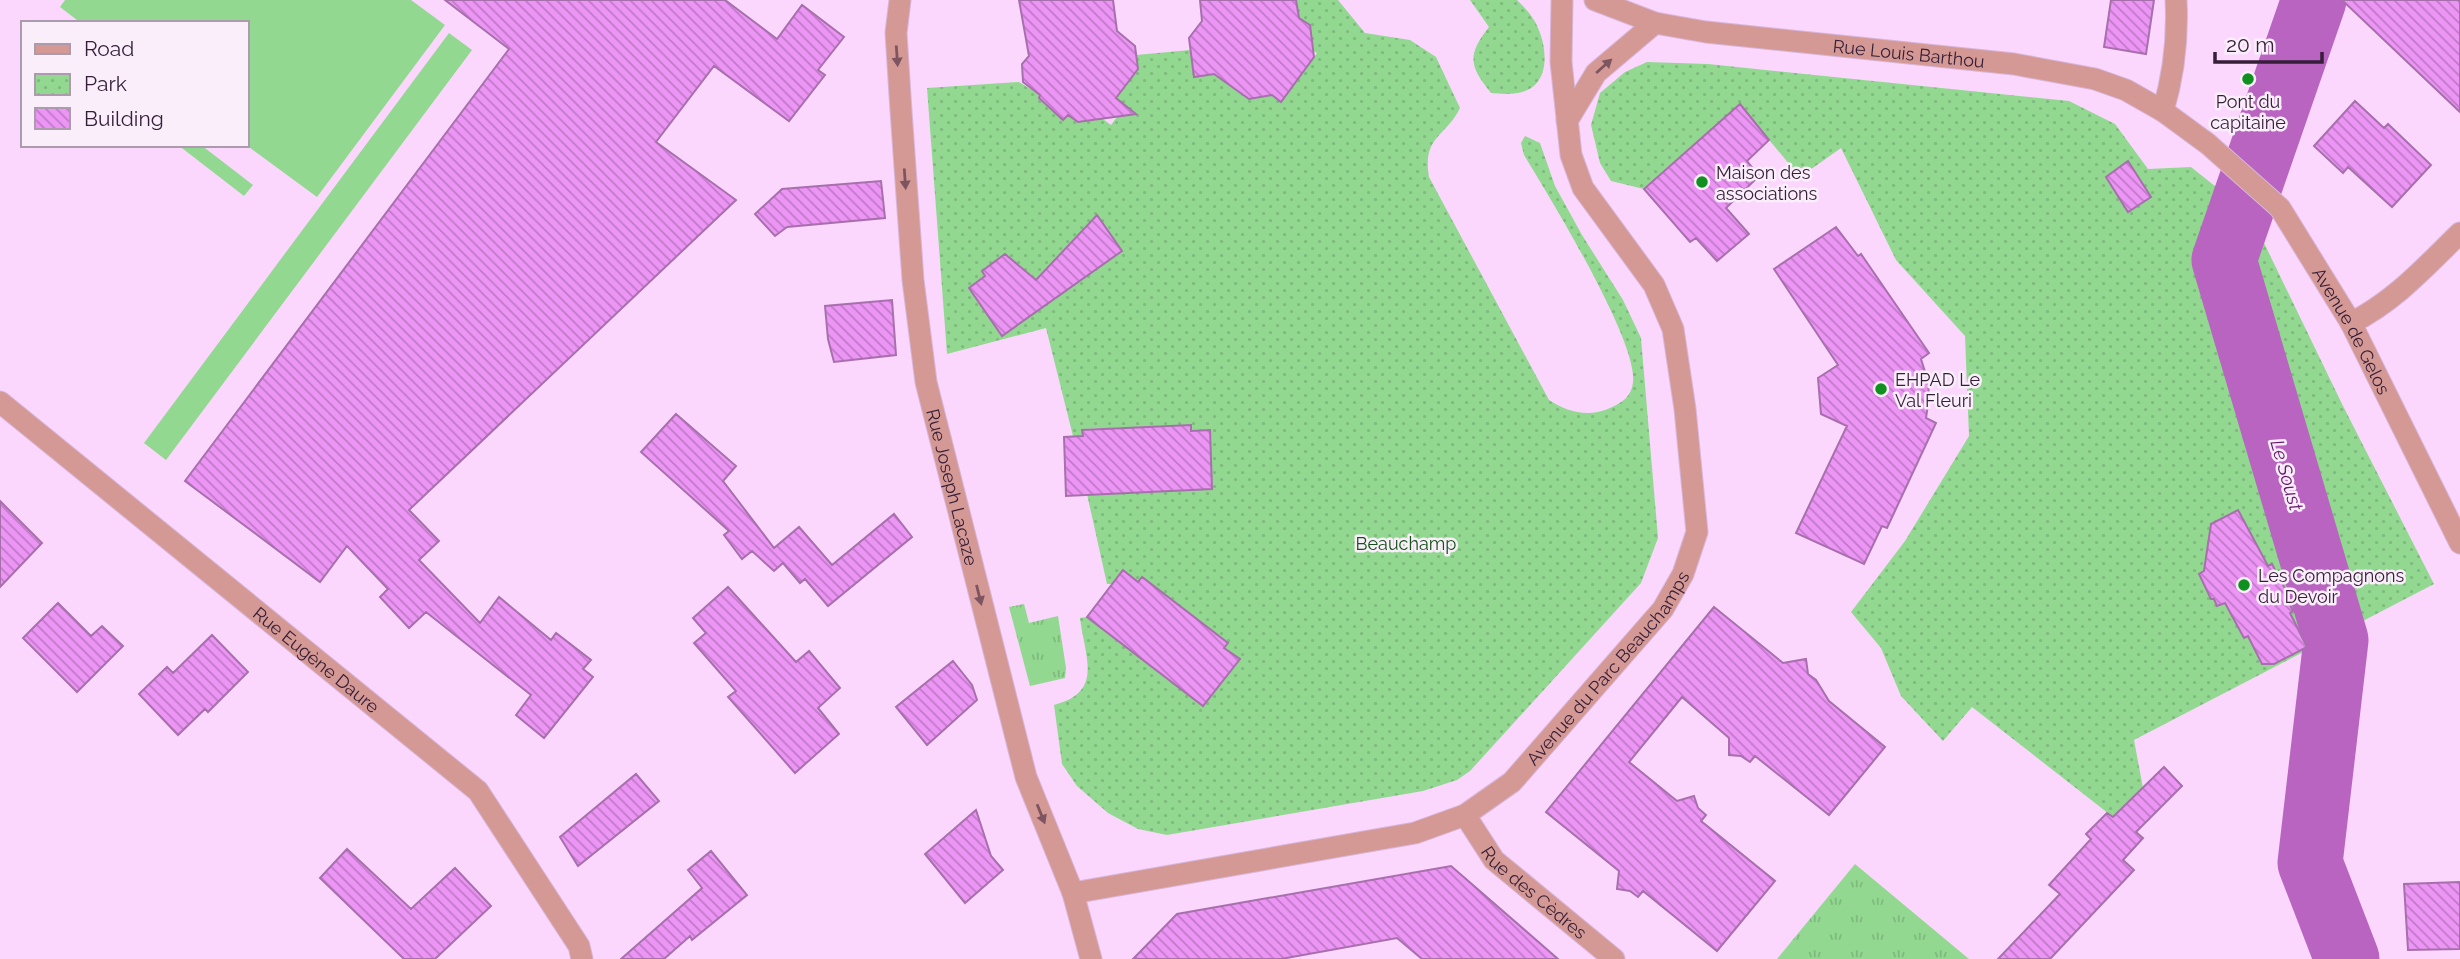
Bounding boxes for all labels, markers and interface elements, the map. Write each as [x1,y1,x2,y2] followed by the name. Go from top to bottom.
[21,21,248,147] legend
[2215,21,2322,65] scale bar
[2226,32,2274,57] text: 20 m
[1832,35,1986,71] street label: Rue Louis Barthou
[84,36,134,61] text: Road
[892,45,903,67] one-way arrow
[1595,58,1613,74] one-way arrow
[84,71,127,96] text: Park
[2240,71,2256,87] marker: Pont du capitaine
[2210,91,2286,133] place label: Pont du capitaine
[84,106,164,131] text: Building
[1716,162,1818,204] place label: Maison des associations
[900,169,911,191] one-way arrow
[1694,174,1710,190] marker: Maison des associations
[2309,263,2395,398] street label: Avenue de Gelos
[1895,369,1980,411] place label: EHPAD Le Val Fleuri
[1873,381,1889,397] marker: EHPAD Le Val Fleuri
[923,406,983,568] street label: Rue Joseph Lacaze
[2266,437,2308,514] water label: Le Soust
[1356,533,1456,554] park label: Beauchamp
[2258,565,2404,607] place label: Les Compagnons du Devoir
[1522,567,1693,769] street label: Avenue du Parc Beauchamps
[2236,577,2252,593] marker: Les Compagnons du Devoir
[974,584,985,606] one-way arrow
[249,602,384,717] street label: Rue Eugène Daure
[1035,804,1046,825] one-way arrow
[1477,842,1592,943] street label: Rue des Cèdres

